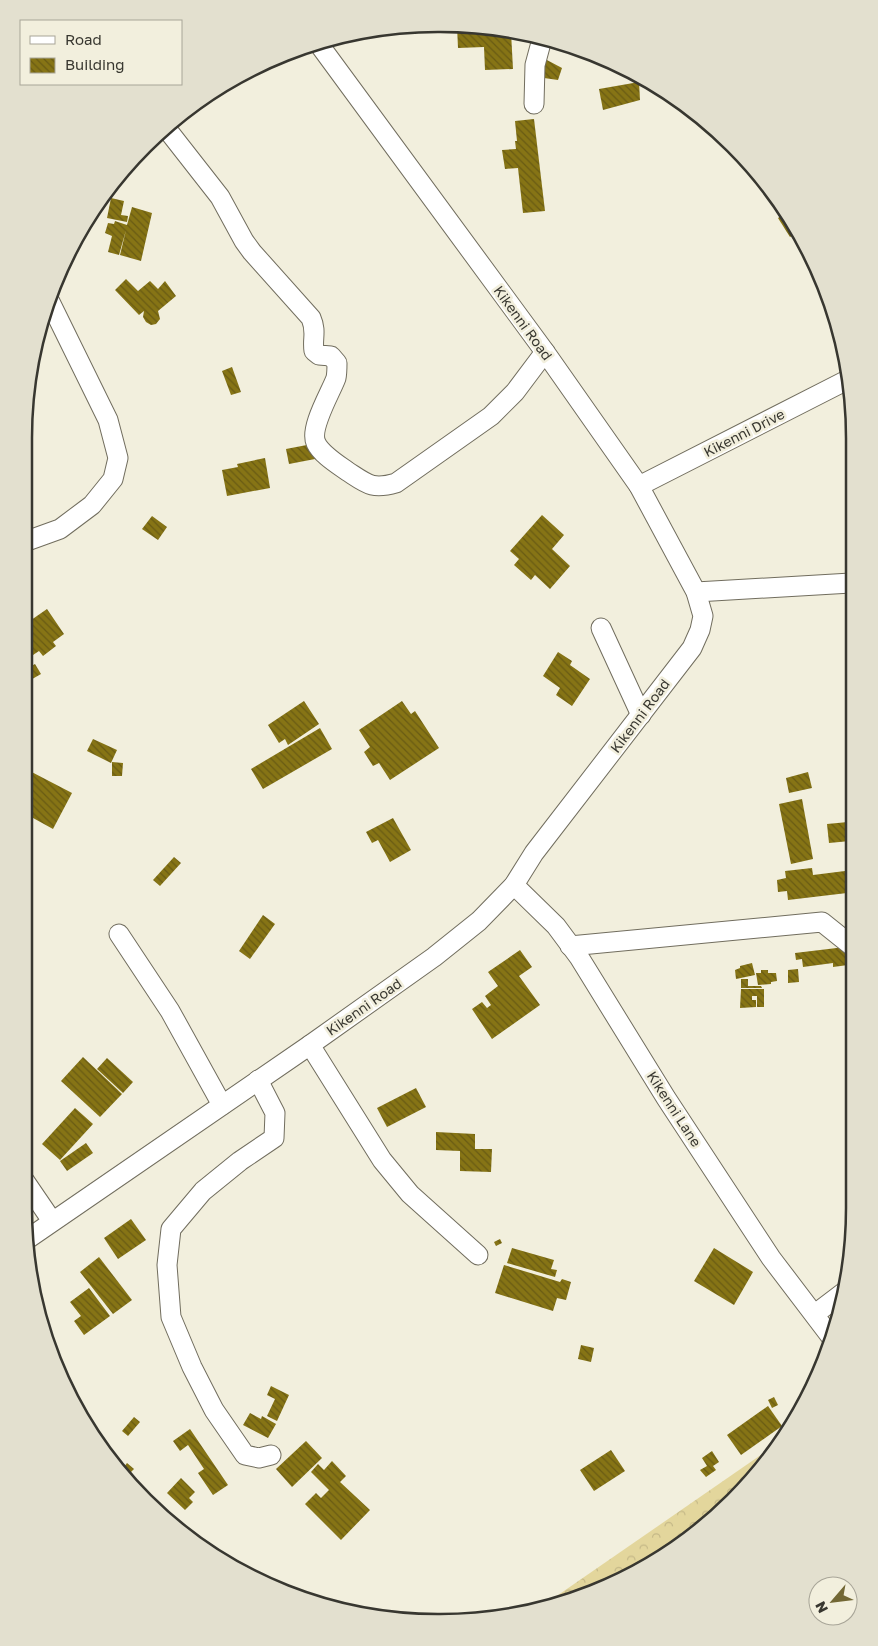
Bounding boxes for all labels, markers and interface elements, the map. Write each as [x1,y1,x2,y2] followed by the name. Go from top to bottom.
[20,20,182,85] legend
[65,30,102,48] text: Road
[65,55,125,73] text: Building
[491,282,556,363] street label: Kikenni Road
[701,405,787,460] street label: Kikenni Drive
[606,675,673,756] street label: Kikenni Road
[323,974,405,1039] street label: Kikenni Road
[644,1068,705,1150] street label: Kikenni Lane
[808,1576,858,1626] north arrow
[811,1599,831,1616] text: N

